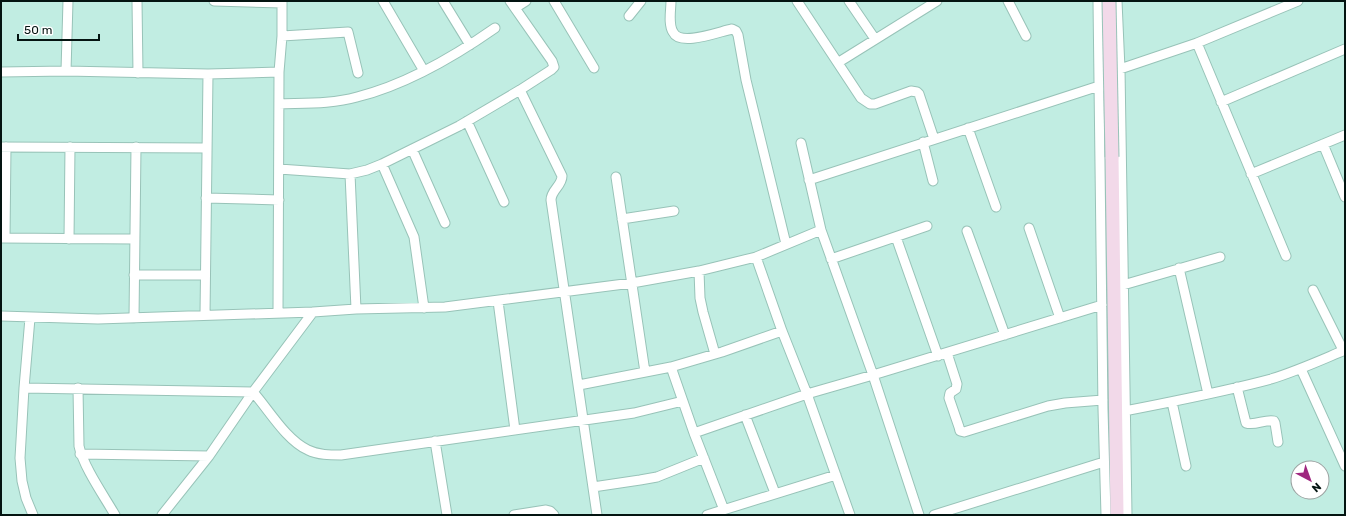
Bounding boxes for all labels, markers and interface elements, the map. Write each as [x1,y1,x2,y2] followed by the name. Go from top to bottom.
[18,16,99,42] scale bar
[24,23,52,37] text: 50 m
[1290,460,1330,500] north arrow
[1309,480,1323,495] text: N

